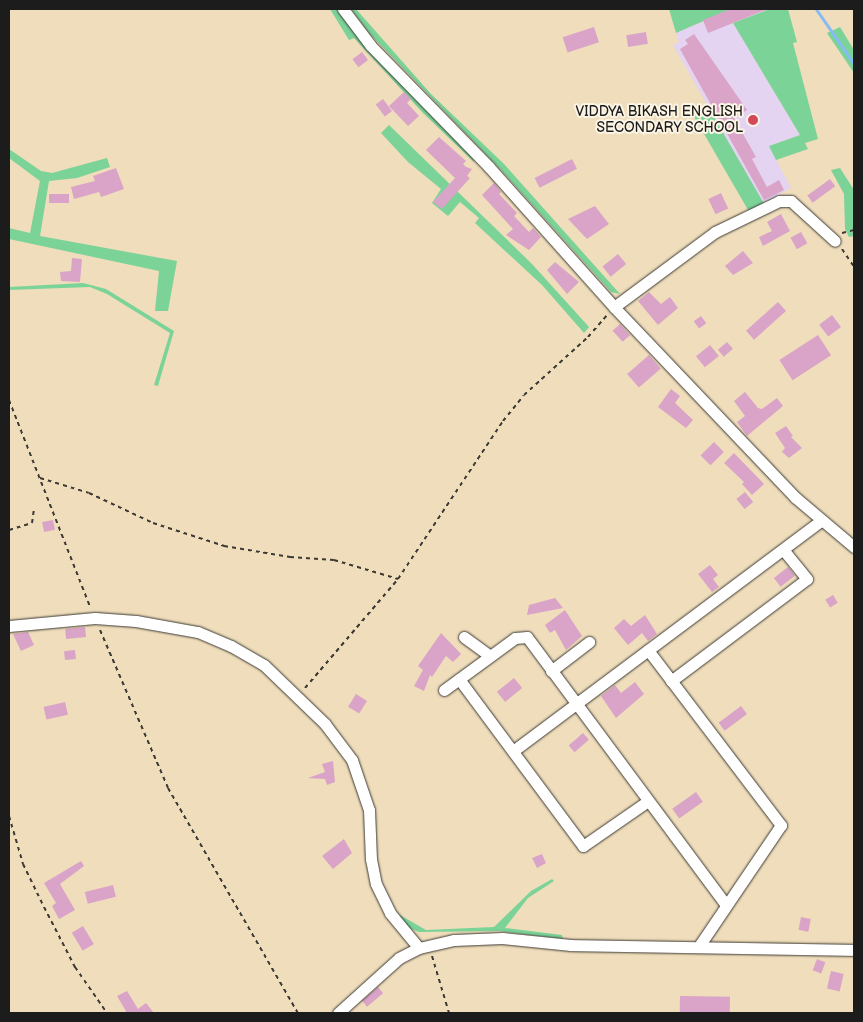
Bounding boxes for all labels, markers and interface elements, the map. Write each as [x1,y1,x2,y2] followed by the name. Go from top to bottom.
[576,104,743,136] place label: VIDDYA BIKASH ENGLISH SECONDARY SCHOOL
[747,114,759,126] marker: VIDDYA BIKASH ENGLISH SECONDARY SCHOOL

